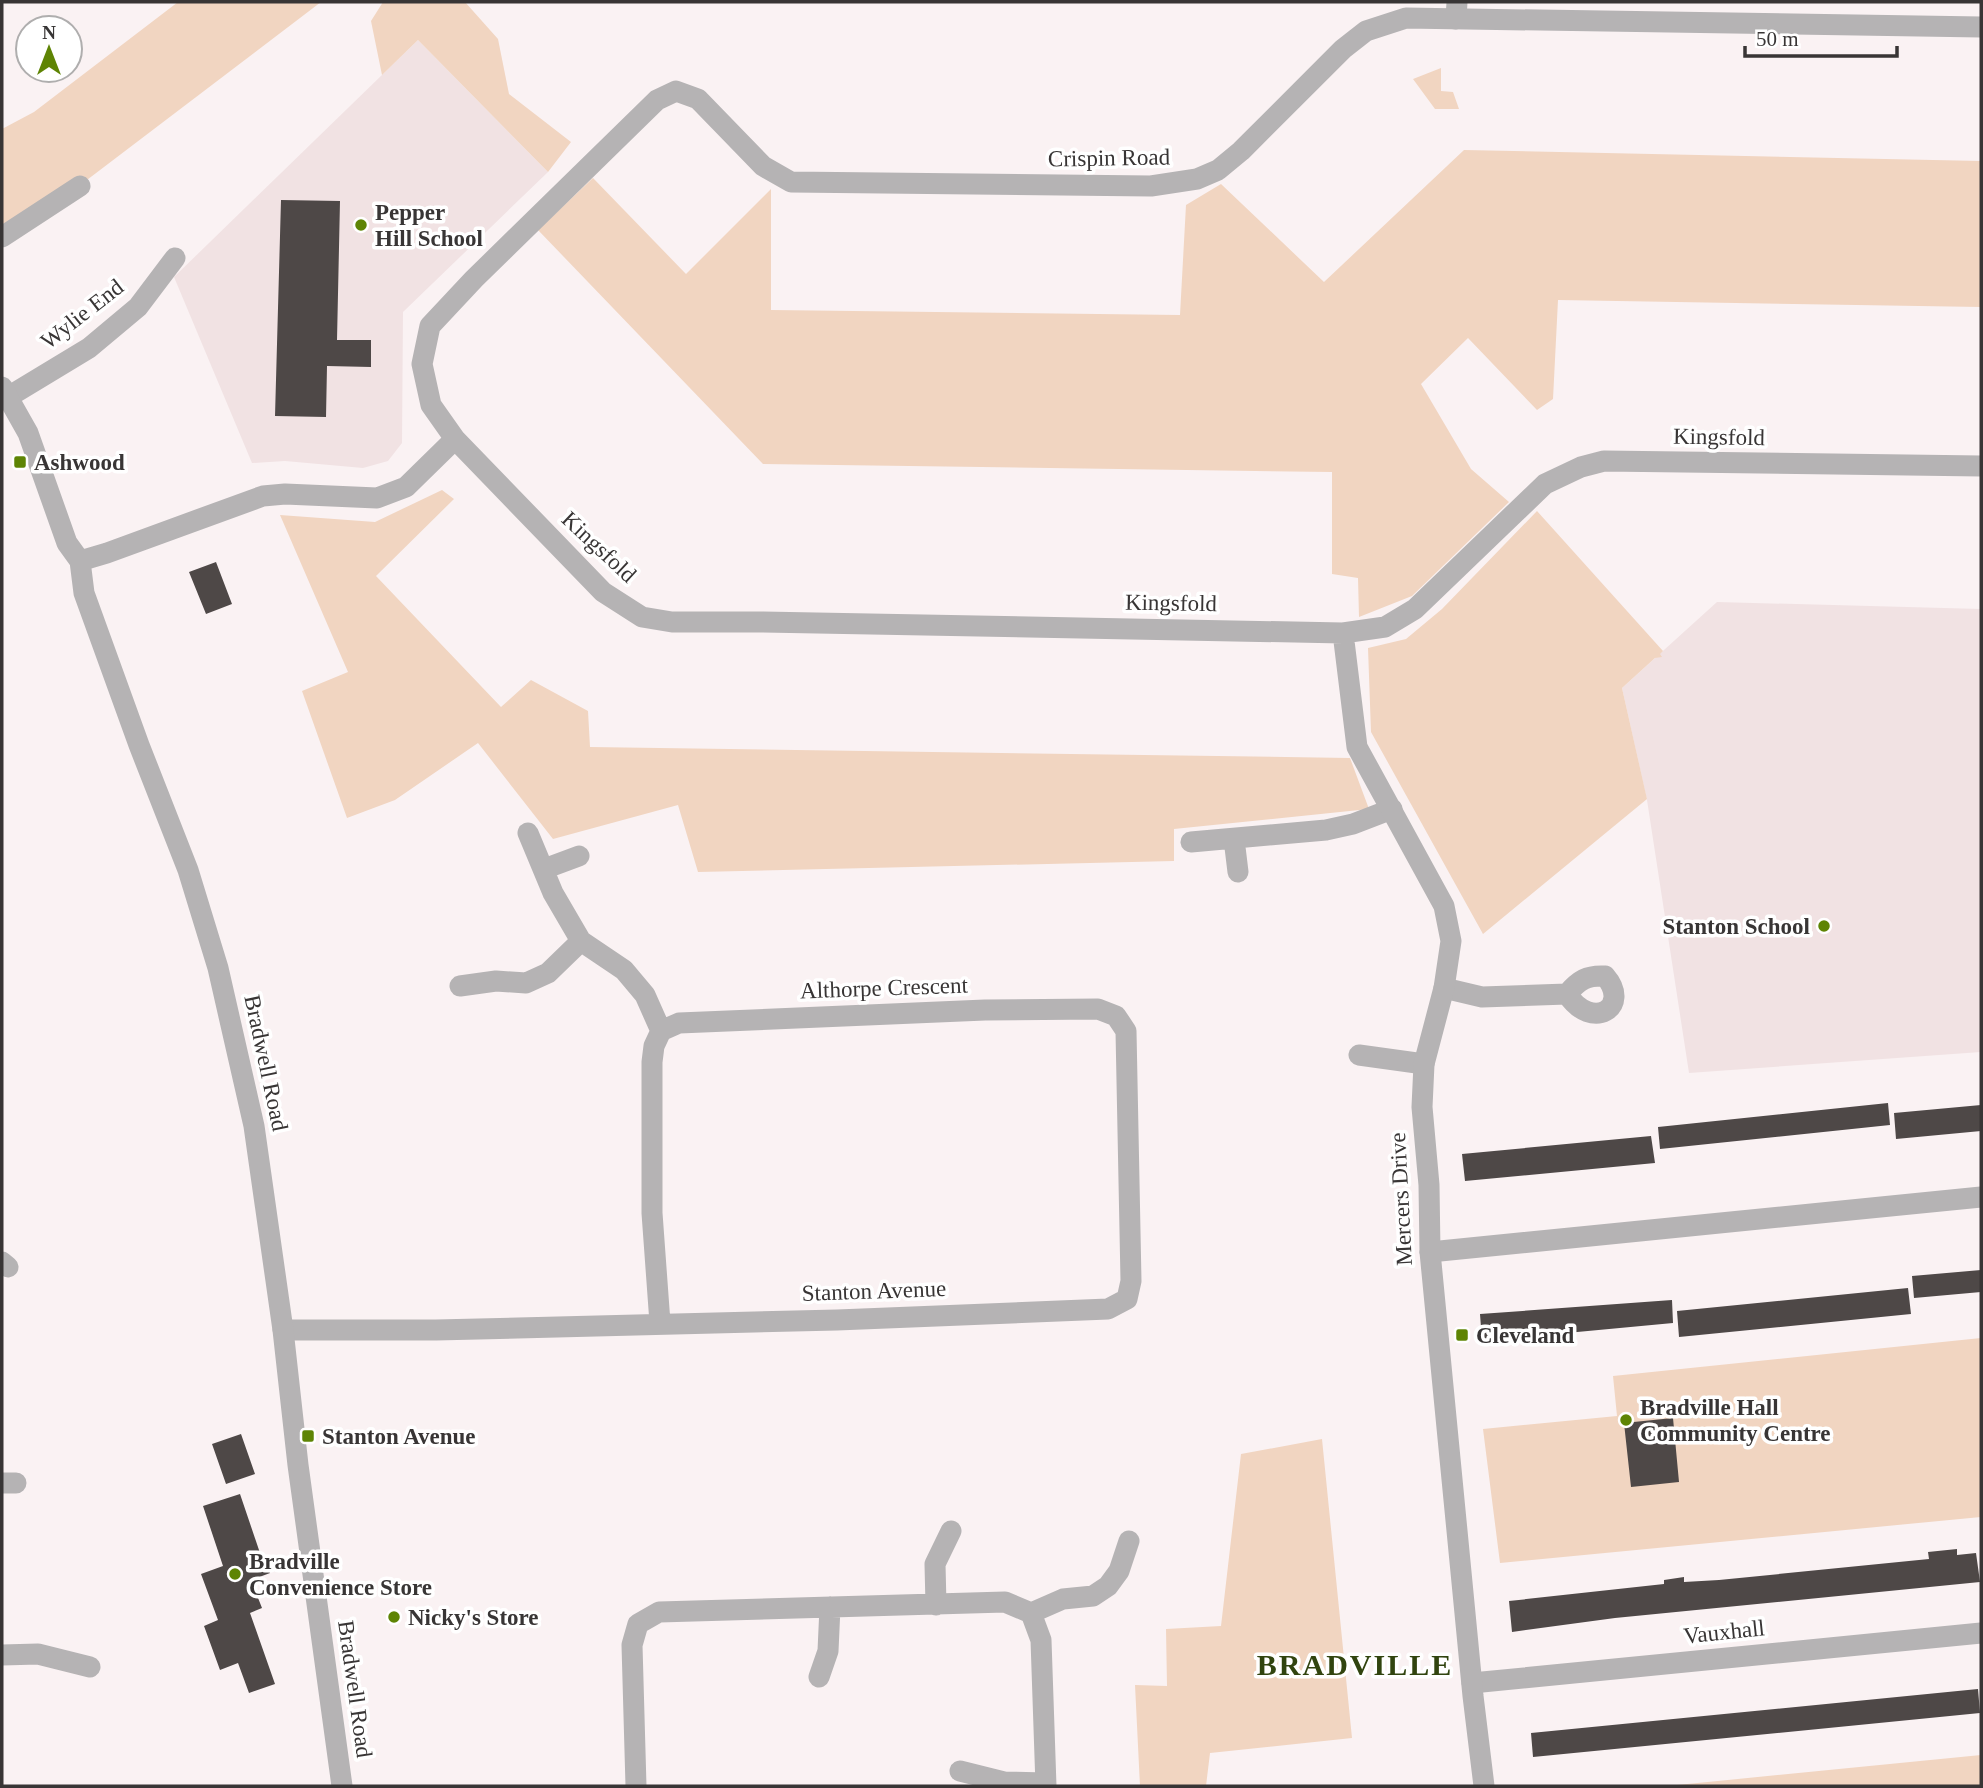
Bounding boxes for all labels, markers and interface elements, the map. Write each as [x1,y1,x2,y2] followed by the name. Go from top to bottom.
[14,14,84,84] north arrow
[1745,14,1897,58] scale bar
[42,22,56,43] text: N
[1756,27,1799,51] text: 50 m
[1048,144,1171,172] street label: Crispin Road
[375,200,483,251] place label: Pepper Hill School
[353,217,369,233] marker: Pepper Hill School
[36,274,129,354] street label: Wylie End
[1673,424,1766,450] street label: Kingsfold
[34,450,125,475] place label: Ashwood
[12,454,28,470] marker: Ashwood
[557,506,642,588] street label: Kingsfold
[1125,590,1218,616] street label: Kingsfold
[1662,914,1810,939] place label: Stanton School
[1816,918,1832,934] marker: Stanton School
[800,973,969,1003] street label: Althorpe Crescent
[239,993,293,1134] street label: Bradwell Road
[1385,1132,1417,1266] street label: Mercers Drive
[801,1276,947,1306] street label: Stanton Avenue
[1476,1323,1575,1348] place label: Cleveland
[1454,1327,1470,1343] marker: Cleveland
[1640,1395,1831,1446] place label: Bradville Hall Community Centre
[1618,1412,1634,1428] marker: Bradville Hall Community Centre
[322,1424,476,1449] place label: Stanton Avenue
[300,1428,316,1444] marker: Stanton Avenue
[249,1549,432,1600] place label: Bradville Convenience Store
[227,1566,243,1582] marker: Bradville Convenience Store
[408,1605,539,1630] place label: Nicky's Store
[386,1609,402,1625] marker: Nicky's Store
[1682,1615,1766,1649] street label: Vauxhall
[333,1619,377,1760] street label: Bradwell Road
[1257,1648,1453,1681] district label: BRADVILLE

